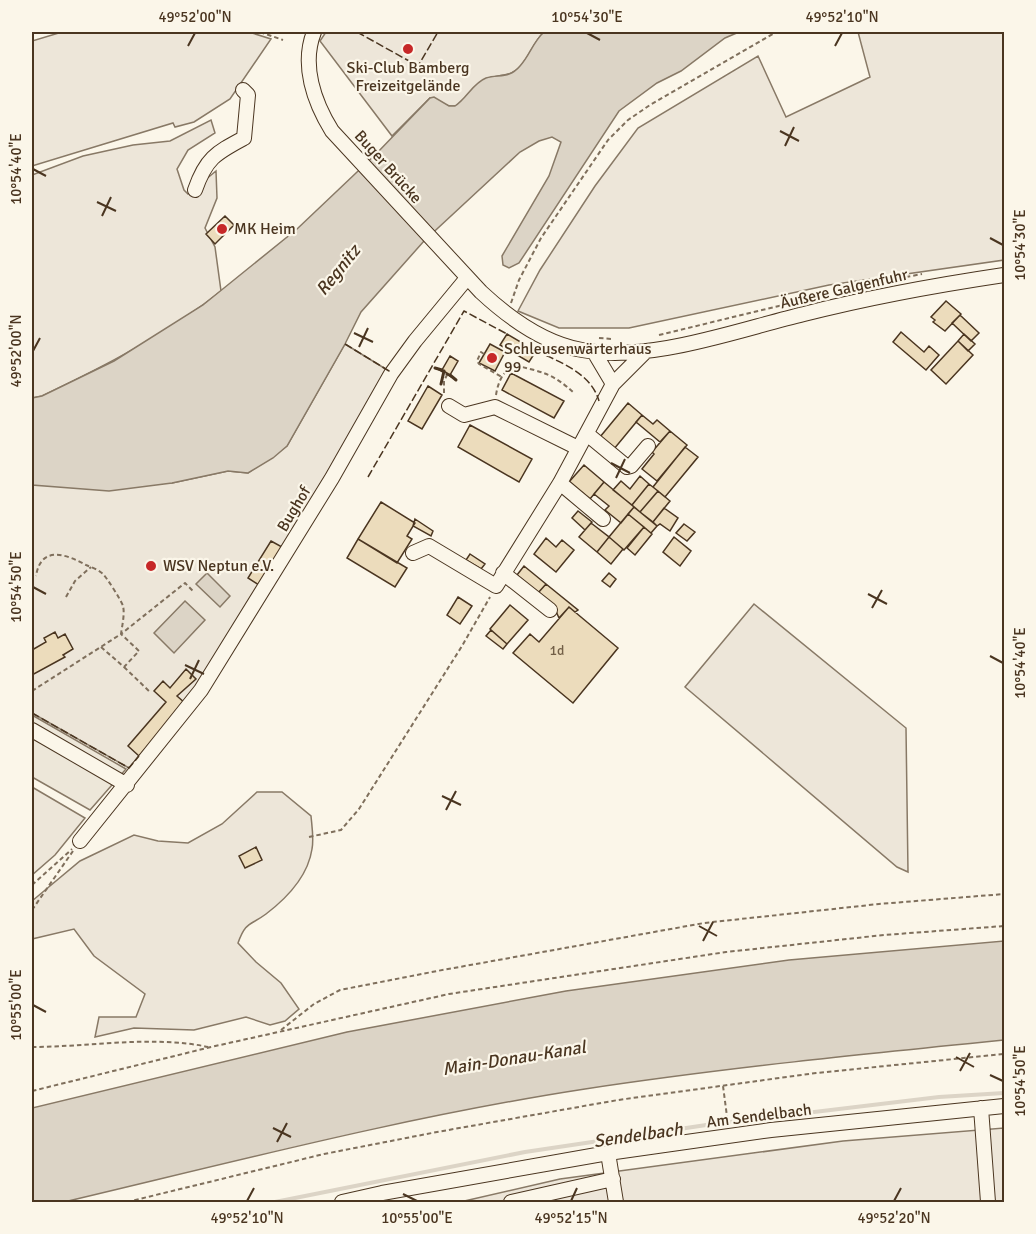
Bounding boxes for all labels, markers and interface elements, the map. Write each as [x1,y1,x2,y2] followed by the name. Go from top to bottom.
[158,8,232,26] text: 49°52'00"N
[551,8,623,26] text: 10°54'30"E
[805,8,879,26] text: 49°52'10"N
[401,42,415,56] marker: Ski-Club Bamberg Freizeitgelände
[347,58,469,96] place label: Ski-Club Bamberg Freizeitgelände
[350,126,426,208] street label: Buger Brücke
[7,133,25,205] text: 10°54'40"E
[1011,209,1029,281] text: 10°54'30"E
[234,219,296,239] place label: MK Heim
[215,222,229,236] marker: MK Heim
[311,239,366,300] water label: Regnitz
[778,265,910,313] street label: Äußere Galgenfuhr
[7,314,25,388] text: 49°52'00"N
[504,339,652,377] place label: Schleusenwärterhaus 99
[485,351,499,365] marker: Schleusenwärterhaus 99
[273,482,316,535] street label: Bughof
[7,551,25,623] text: 10°54'50"E
[163,556,274,576] place label: WSV Neptun e.V.
[144,559,158,573] marker: WSV Neptun e.V.
[1011,627,1029,699] text: 10°54'40"E
[550,642,564,659] house number: 1d
[7,969,25,1041] text: 10°55'00"E
[441,1036,589,1080] water label: Main-Donau-Kanal
[1011,1045,1029,1117] text: 10°54'50"E
[705,1100,813,1132] street label: Am Sendelbach
[592,1118,685,1152] water label: Sendelbach
[210,1209,284,1227] text: 49°52'10"N
[381,1209,453,1227] text: 10°55'00"E
[534,1209,608,1227] text: 49°52'15"N
[857,1209,931,1227] text: 49°52'20"N

